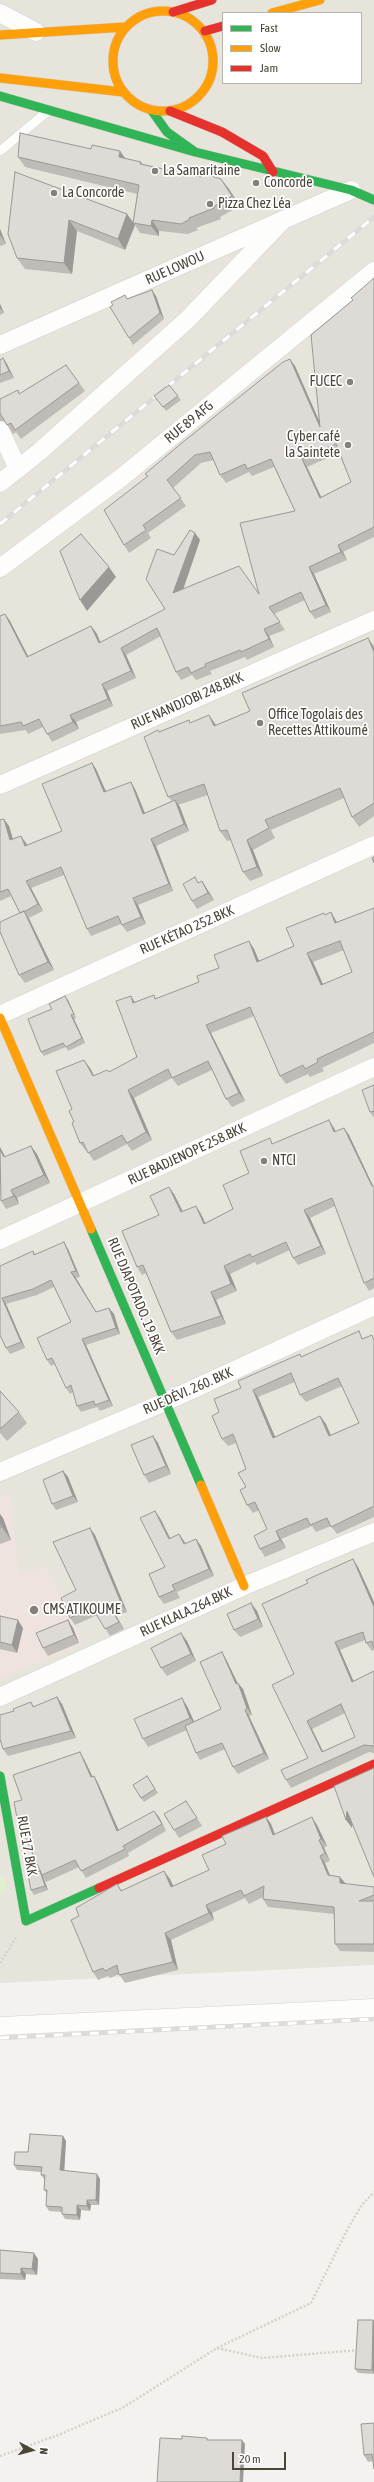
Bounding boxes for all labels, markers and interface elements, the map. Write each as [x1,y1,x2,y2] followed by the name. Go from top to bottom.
[222,12,362,84] legend
[260,21,278,35] text: Fast
[260,41,281,55] text: Slow
[260,61,278,75] text: Jam
[163,163,240,179] place label: La Samaritaine
[150,166,160,176] marker: La Samaritaine
[264,175,313,191] place label: Concorde
[251,178,261,188] marker: Concorde
[62,185,124,201] place label: La Concorde
[49,188,59,198] marker: La Concorde
[218,196,291,212] place label: Pizza Chez Léa
[205,199,215,209] marker: Pizza Chez Léa
[143,248,207,288] street label: RUE LOWOU
[310,374,342,390] place label: FUCEC
[345,377,355,387] marker: FUCEC
[161,397,217,447] street label: RUE 89 AFG
[285,429,340,462] place label: Cyber café la Saintete
[343,440,353,450] marker: Cyber café la Saintete
[128,669,246,733] street label: RUE NANDJOBI 248.BKK
[268,707,368,740] place label: Office Togolais des Recettes Attikoumé
[255,718,265,728] marker: Office Togolais des Recettes Attikoumé
[137,902,237,958] street label: RUE KÉTAO 252.BKK
[125,1119,249,1189] street label: RUE BADJENOPE 258.BKK
[272,1153,296,1169] place label: NTCI
[259,1156,269,1166] marker: NTCI
[104,1235,168,1357] street label: RUE DJAPOTADO. 19.BKK
[141,1364,235,1418] street label: RUE DÉVI. 260. BKK
[137,1583,235,1641] street label: RUE KLALA.264.BKK
[43,1602,121,1618] place label: CMS ATIKOUME
[28,1604,40,1616] marker: CMS ATIKOUME
[13,1814,41,1878] street label: RUE 17. BKK
[12,2430,52,2470] north arrow
[234,2444,288,2470] scale bar
[38,2447,50,2455] text: N
[239,2452,261,2466] text: 20 m

